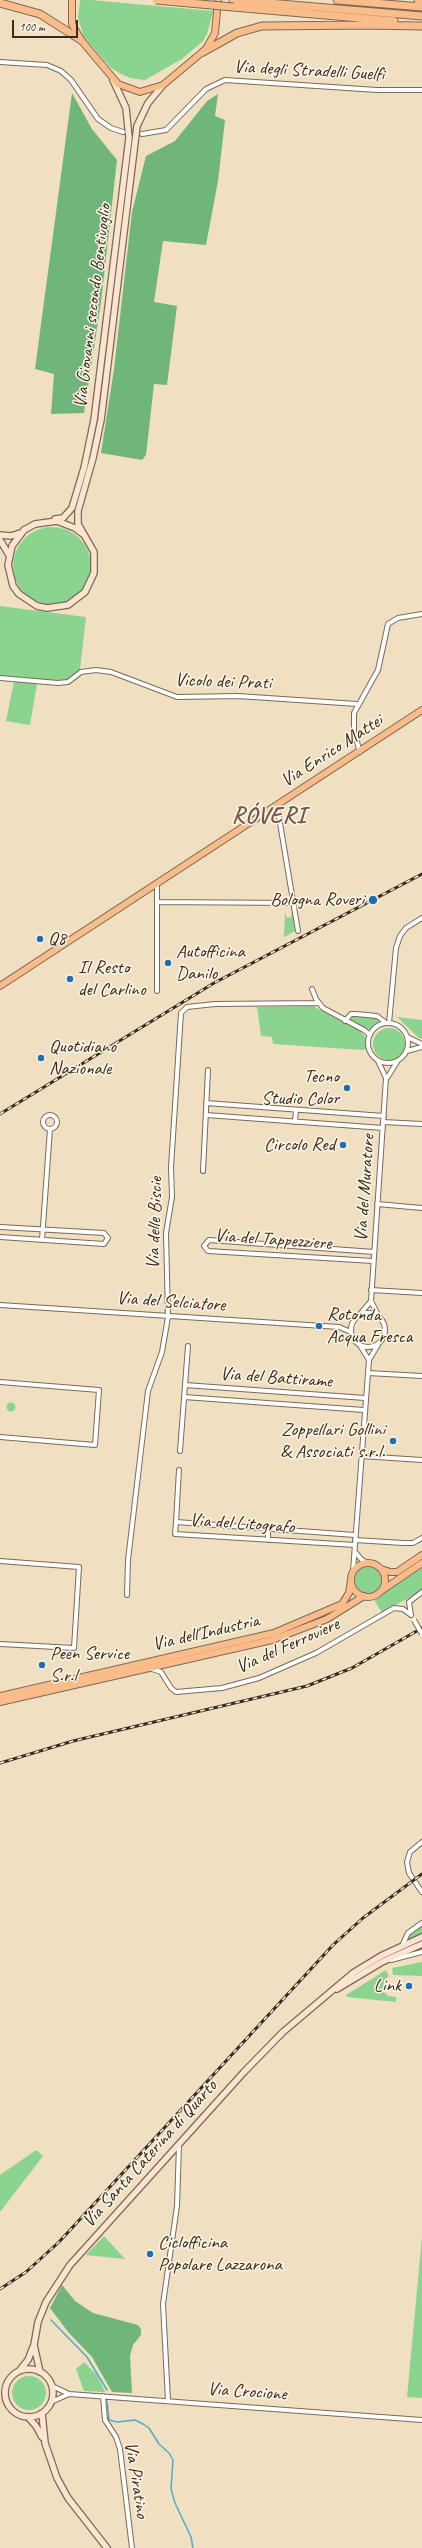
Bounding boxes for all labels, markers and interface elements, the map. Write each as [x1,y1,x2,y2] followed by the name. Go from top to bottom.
[14,12,80,38] scale bar
[19,19,45,35] text: 100 m
[233,56,385,86] street label: Via degli Stradelli Guelfi
[69,203,117,409] street label: Via Giovanni secondo Bentivoglio
[174,669,272,695] street label: Vicolo dei Prati
[277,710,387,792] street label: Via Enrico Mattei
[232,803,306,831] district label: RÓVERI
[270,889,364,911] place label: Bologna Roveri
[367,894,379,906] marker: Bologna Roveri
[48,928,66,950] place label: Q8
[35,934,45,944] marker: Q8
[176,941,245,985] place label: Autofficina Danilo
[78,957,146,1001] place label: Il Resto del Carlino
[163,958,173,968] marker: Autofficina Danilo
[65,974,75,984] marker: Il Resto del Carlino
[49,1036,116,1080] place label: Quotidiano Nazionale
[36,1053,46,1063] marker: Quotidiano Nazionale
[261,1066,339,1110] place label: Tecno Studio Color
[342,1083,352,1093] marker: Tecno Studio Color
[264,1134,335,1156] place label: Circolo Red
[350,1134,380,1242] street label: Via del Muratore
[338,1140,348,1150] marker: Circolo Red
[142,1176,168,1270] street label: Via delle Biscie
[214,1225,332,1255] street label: Via del Tappezziere
[116,1287,226,1317] street label: Via del Selciatore
[327,1304,412,1348] place label: Rotonda Acqua Fresca
[314,1321,324,1331] marker: Rotonda Acqua Fresca
[219,1363,333,1393] street label: Via del Battirame
[280,1419,385,1463] place label: Zoppellari Gollini & Associati s.r.l.
[388,1436,398,1446] marker: Zoppellari Gollini & Associati s.r.l.
[189,1509,295,1539] street label: Via del Litografo
[150,1610,262,1656] street label: Via dell'Industria
[233,1613,343,1679] street label: Via del Ferroviere
[50,1643,129,1687] place label: Peen Service S.r.l
[37,1660,47,1670] marker: Peen Service S.r.l
[374,1975,401,1997] place label: Link
[404,1981,414,1991] marker: Link
[78,2076,222,2232] street label: Via Santa Caterina di Quarto
[158,2232,282,2276] place label: Ciclofficina Popolare Lazzarona
[145,2249,155,2259] marker: Ciclofficina Popolare Lazzarona
[207,2378,287,2406] street label: Via Crocione
[119,2440,153,2520] street label: Via Piratino

